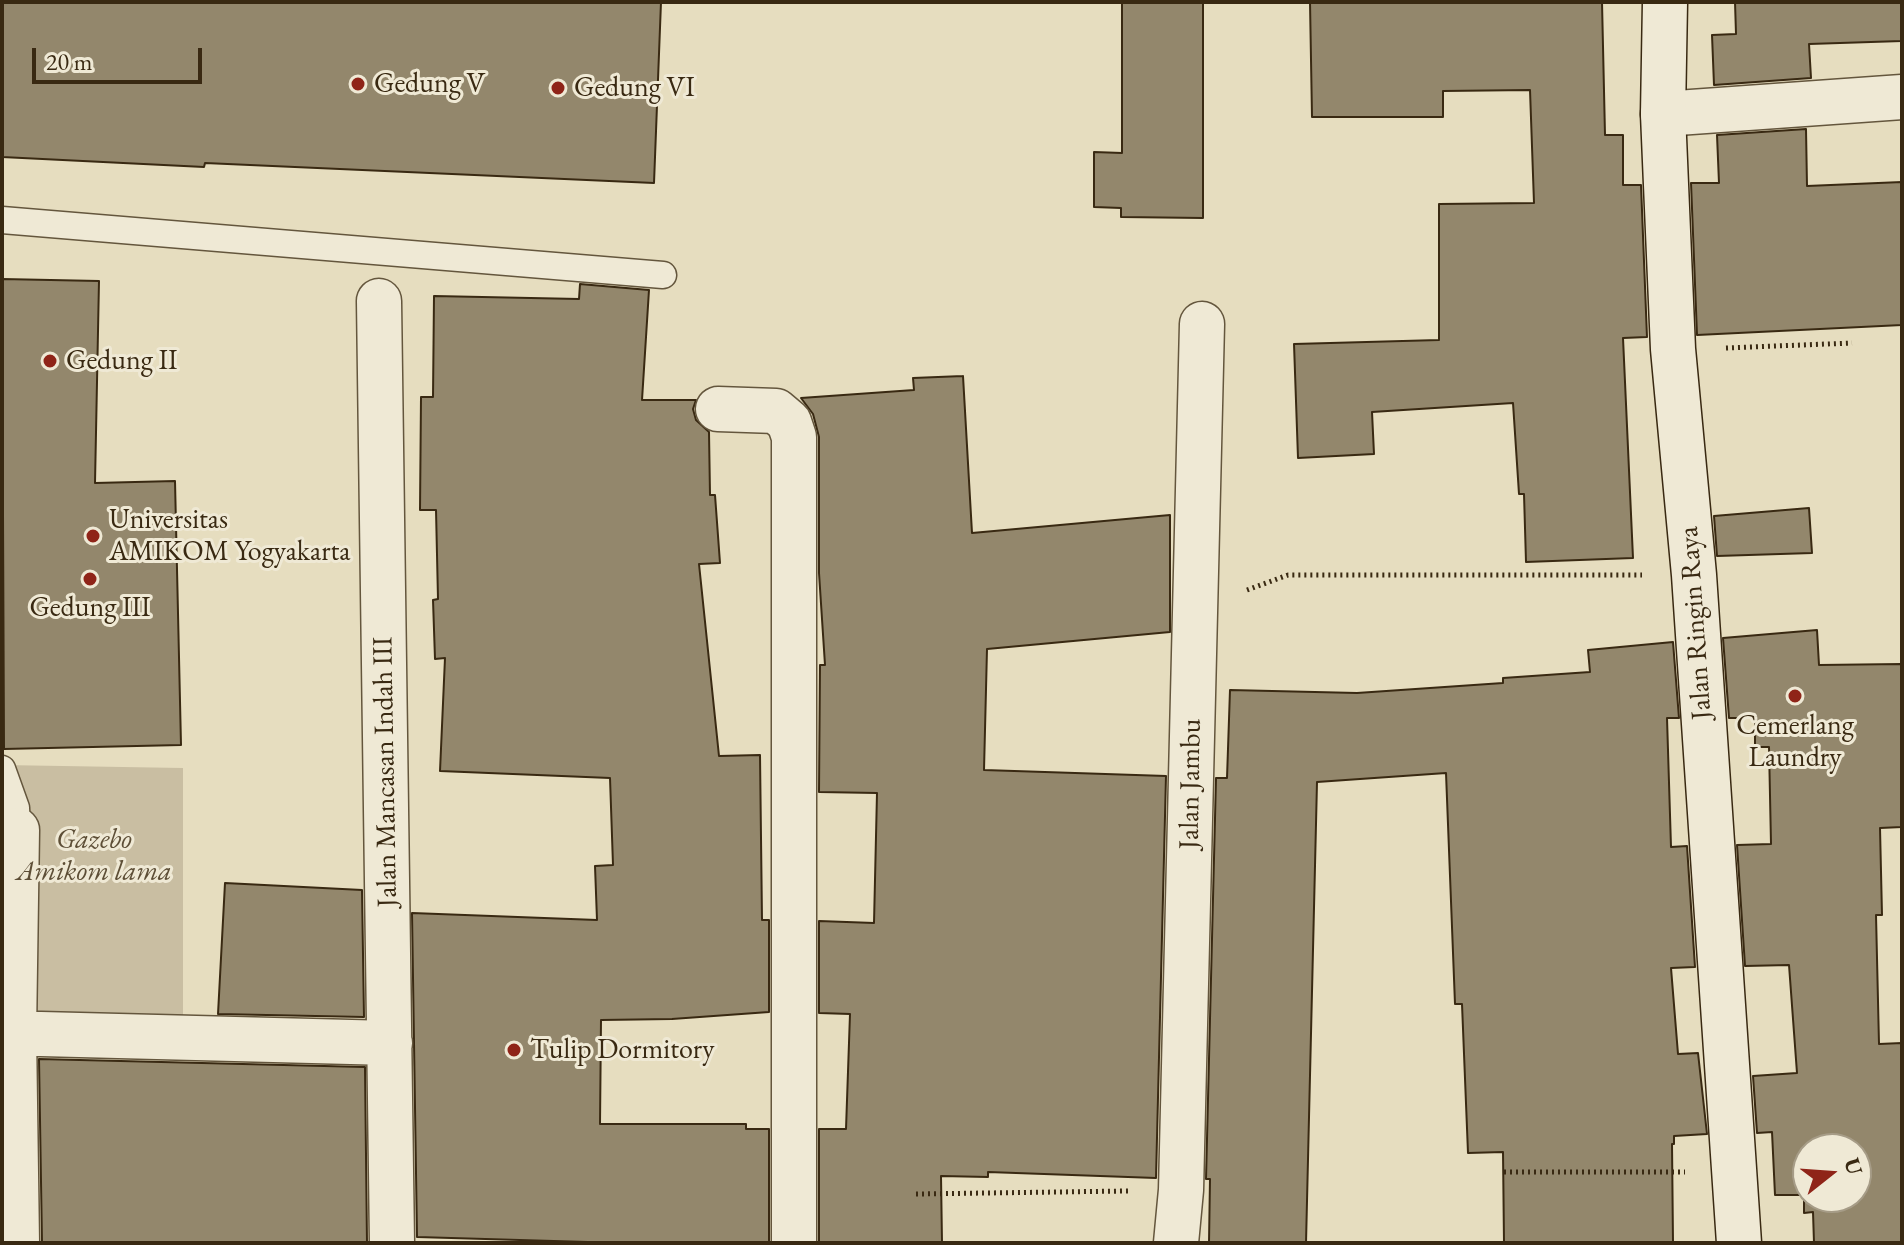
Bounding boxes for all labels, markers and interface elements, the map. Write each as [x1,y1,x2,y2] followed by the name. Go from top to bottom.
[36,32,206,82] scale bar
[46,46,93,77] text: 20 m
[374,67,485,101] place label: Gedung V
[574,71,695,105] place label: Gedung VI
[349,75,367,93] marker: Gedung V
[549,79,567,97] marker: Gedung VI
[66,344,178,378] place label: Gedung II
[41,352,59,370] marker: Gedung II
[109,503,350,569] place label: Universitas AMIKOM Yogyakarta
[1672,525,1720,721] street label: Jalan Ringin Raya
[84,527,102,545] marker: Universitas AMIKOM Yogyakarta
[81,570,99,588] marker: Gedung III
[29,591,151,625] place label: Gedung III
[367,636,405,908] street label: Jalan Mancasan Indah III
[1786,687,1804,705] marker: Cemerlang Laundry
[1736,709,1854,775] place label: Cemerlang Laundry
[1173,718,1209,850] street label: Jalan Jambu
[16,823,172,889] park label: Gazebo Amikom lama
[530,1033,714,1067] place label: Tulip Dormitory
[505,1041,523,1059] marker: Tulip Dormitory
[1792,1133,1872,1213] north arrow
[1837,1154,1870,1178] text: U

